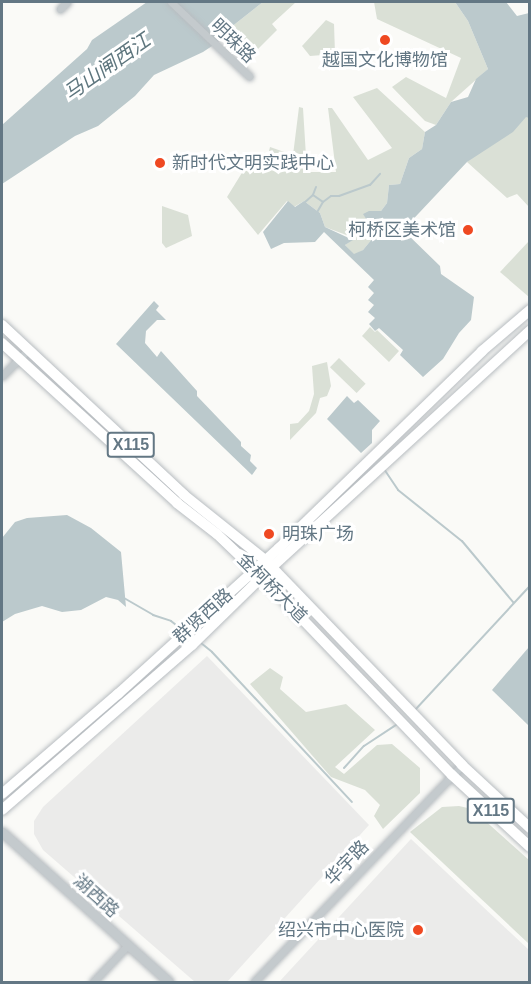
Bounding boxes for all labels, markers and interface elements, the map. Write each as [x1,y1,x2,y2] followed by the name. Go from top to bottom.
[206,14,260,68] street label: 明珠路
[59,28,155,106] water label: 马山闸西江
[378,33,392,47] marker: 越国文化博物馆
[322,49,448,71] place label: 越国文化博物馆
[172,152,334,174] place label: 新时代文明实践中心
[153,156,167,170] marker: 新时代文明实践中心
[348,219,456,241] place label: 柯桥区美术馆
[461,223,475,237] marker: 柯桥区美术馆
[106,432,156,458] road number: X115
[282,523,354,545] place label: 明珠广场
[260,525,278,543] marker: 明珠广场
[233,549,311,627] street label: 金柯桥大道
[169,584,237,648] street label: 群贤西路
[466,798,516,824] road number: X115
[320,836,374,890] street label: 华宇路
[69,870,123,922] street label: 湖西路
[278,919,404,941] place label: 绍兴市中心医院
[409,921,427,939] marker: 绍兴市中心医院

